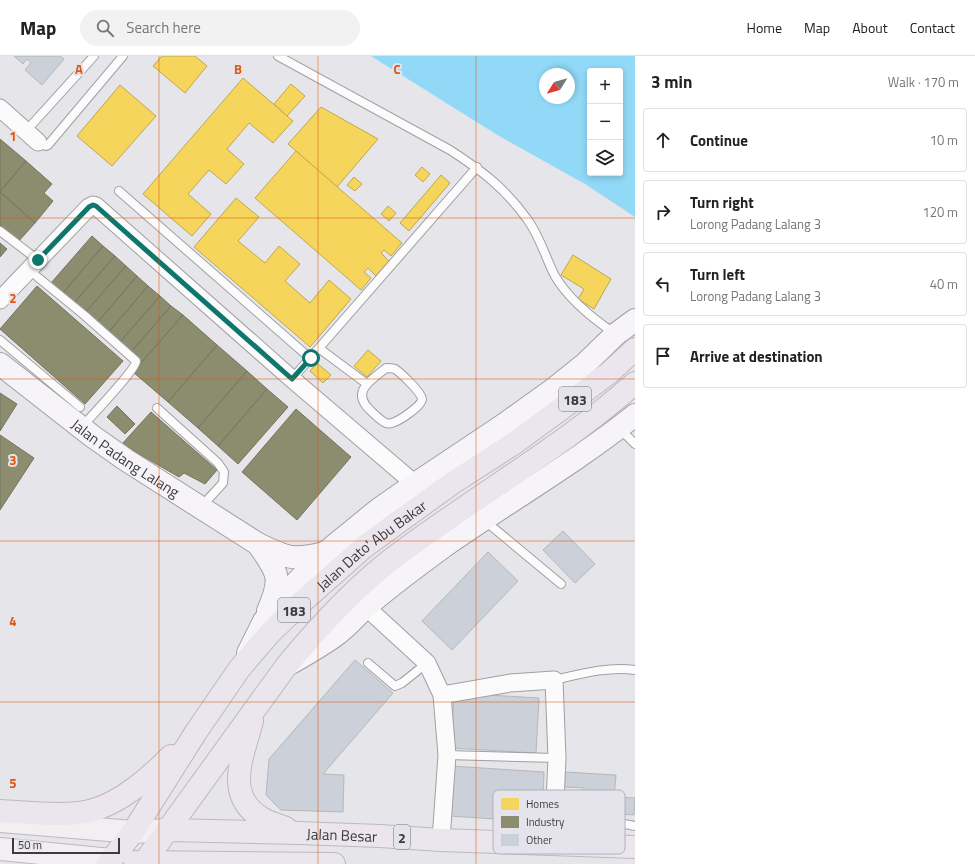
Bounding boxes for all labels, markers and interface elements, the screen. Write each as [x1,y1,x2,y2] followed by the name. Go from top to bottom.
[80,10,360,46] search box
[20,13,56,42] text: Map
[126,16,201,39] text: Search here
[94,17,116,39] icon: search
[747,17,782,38] text: Home
[804,17,830,38] text: Map
[852,17,888,38] text: About
[910,17,955,38] text: Contact
[75,59,83,79] text: A
[234,59,242,79] text: B
[393,59,401,79] text: C
[539,68,575,104] north arrow
[587,68,623,176] map controls
[587,68,623,104] button: +
[651,69,692,95] text: 3 min
[888,72,959,92] text: Walk · 170 m
[587,104,623,140] button: −
[9,126,17,146] text: 1
[652,129,674,151] icon: ahead
[690,129,748,152] text: Continue
[930,130,958,150] text: 10 m
[587,140,623,176] button: layers
[690,191,754,214] text: Turn right
[652,201,674,223] icon: right
[922,202,958,222] text: 120 m
[690,214,821,234] text: Lorong Padang Lalang 3
[29,251,47,269] route end
[690,263,745,286] text: Turn left
[652,273,674,295] icon: left
[930,274,958,294] text: 40 m
[690,286,821,306] text: Lorong Padang Lalang 3
[9,288,17,308] text: 2
[652,345,674,367] icon: arrive
[690,345,823,368] text: Arrive at destination
[302,349,320,367] route start
[559,387,591,411] road number: 183
[67,413,185,503] street label: Jalan Padang Lalang
[9,450,17,470] text: 3
[311,494,431,596] street label: Jalan Dato' Abu Bakar
[278,598,310,622] road number: 183
[9,611,17,631] text: 4
[9,773,17,793] text: 5
[493,790,625,854] legend
[526,796,559,812] text: Homes
[526,814,565,830] text: Industry
[306,822,378,847] street label: Jalan Besar
[394,825,410,849] road number: 2
[526,832,553,848] text: Other
[12,836,120,855] scale bar
[18,837,42,853] text: 50 m

